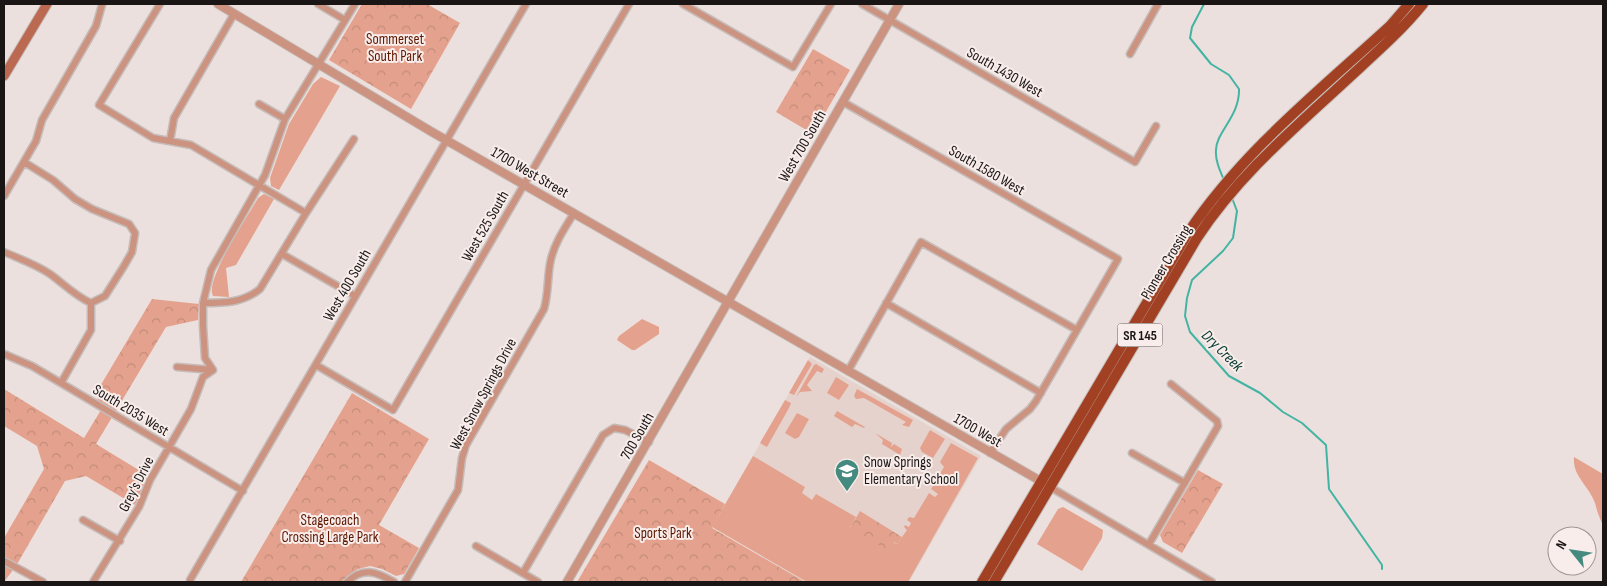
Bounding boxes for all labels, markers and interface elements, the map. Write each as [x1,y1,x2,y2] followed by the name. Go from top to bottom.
[366,30,424,66] park label: Sommerset South Park
[963,43,1047,102] street label: South 1430 West
[774,107,831,185] street label: West 700 South
[945,141,1029,200] street label: South 1580 West
[488,143,572,202] street label: 1700 West Street
[458,188,513,265] street label: West 525 South
[1137,221,1196,303] street label: Pioneer Crossing
[319,246,376,325] street label: West 400 South
[1118,324,1162,346] road number: SR 145
[1197,326,1247,377] water label: Dry Creek
[446,335,521,453] street label: West Snow Springs Drive
[89,380,173,441] street label: South 2035 West
[616,409,659,463] street label: 700 South
[950,409,1006,452] street label: 1700 West
[114,453,158,515] street label: Grey's Drive
[864,453,958,489] place label: Snow Springs Elementary School
[834,458,860,492] school or university icon: Snow Springs Elementary School
[281,511,379,547] park label: Stagecoach Crossing Large Park
[634,524,692,543] park label: Sports Park
[1547,526,1597,576] north arrow
[1552,537,1570,552] text: N

